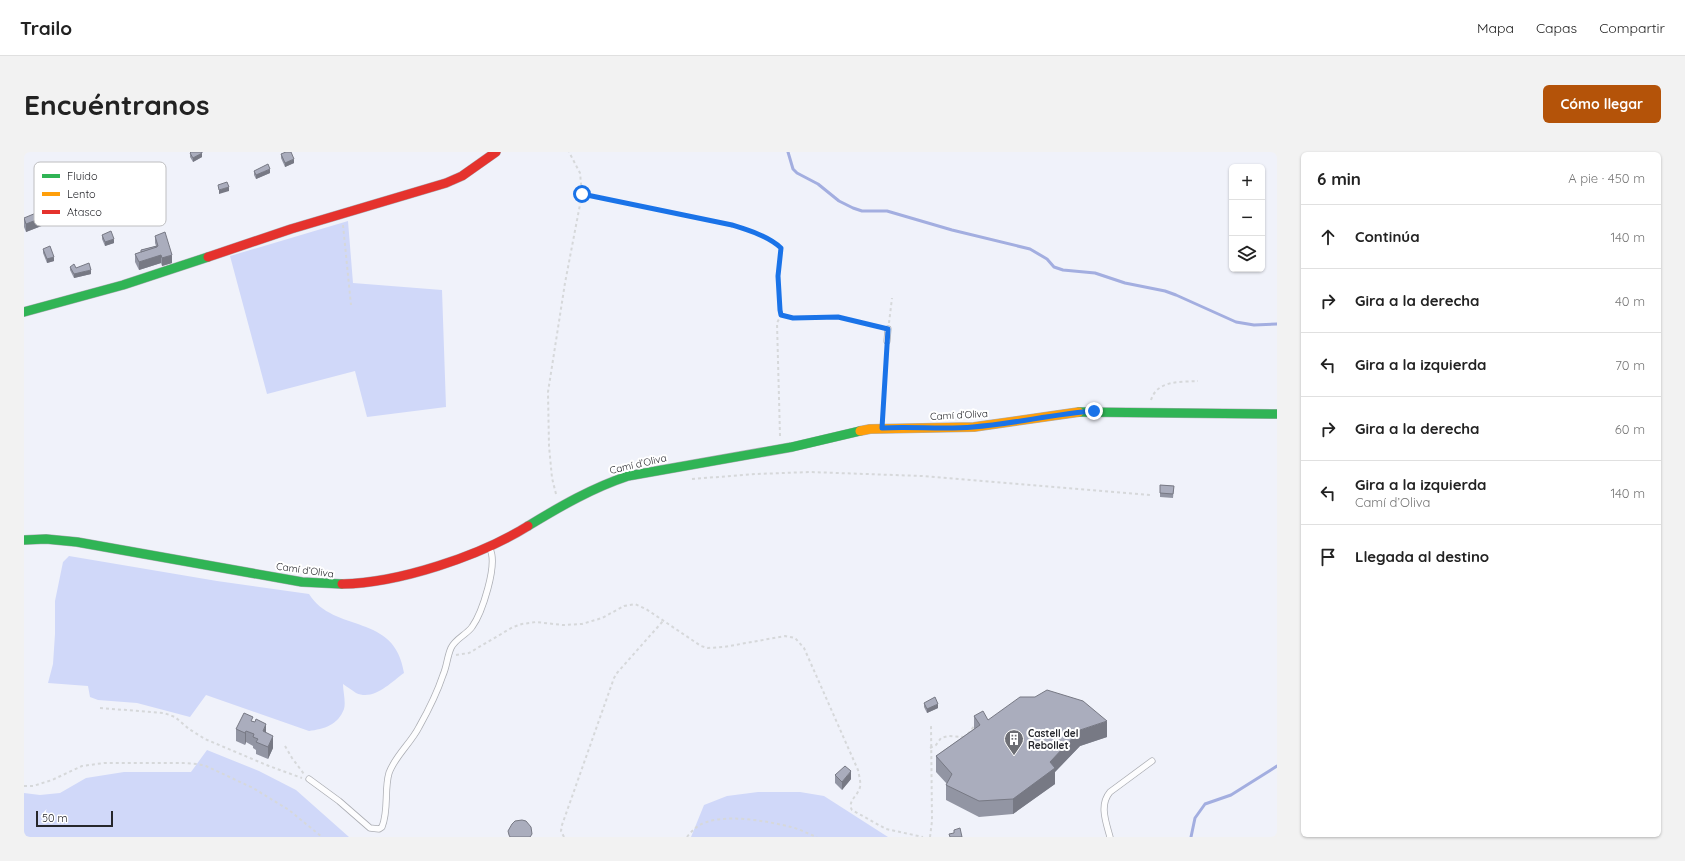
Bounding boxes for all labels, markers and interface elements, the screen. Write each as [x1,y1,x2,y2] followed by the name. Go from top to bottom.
[20,16,72,40] text: Trailo
[1477,19,1514,37] text: Mapa
[1536,19,1577,37] text: Capas
[1599,19,1665,37] text: Compartir
[1543,85,1661,123] button: Cómo llegar
[24,87,209,122] text: Encuéntranos
[34,162,166,226] legend
[1229,164,1265,272] map controls
[1229,164,1265,200] button: +
[1317,168,1361,189] text: 6 min
[67,169,98,183] text: Fluido
[1568,170,1645,186] text: A pie · 450 m
[573,185,591,203] route start
[67,187,96,201] text: Lento
[1229,200,1265,236] button: −
[67,205,102,219] text: Atasco
[1317,226,1339,248] icon: ahead
[1355,227,1420,246] text: Continúa
[1610,229,1645,245] text: 140 m
[1229,236,1265,272] button: layers
[1317,290,1339,312] icon: right
[1355,291,1480,310] text: Gira a la derecha
[1615,293,1645,309] text: 40 m
[1317,354,1339,376] icon: left
[1355,355,1487,374] text: Gira a la izquierda
[1615,357,1645,373] text: 70 m
[1085,402,1103,420] route end
[930,407,988,423] street label: Camí d’Oliva
[1317,418,1339,440] icon: right
[1355,419,1480,438] text: Gira a la derecha
[1615,421,1645,437] text: 60 m
[608,451,668,477] street label: Camí d’Oliva
[1355,475,1487,494] text: Gira a la izquierda
[1317,482,1339,504] icon: left
[1610,485,1645,501] text: 140 m
[1355,494,1430,510] text: Camí d’Oliva
[1317,546,1339,568] icon: arrive
[1355,547,1489,566] text: Llegada al destino
[275,560,335,580] street label: Camí d’Oliva
[1028,727,1078,752] place label: Castell del Rebollet
[1003,728,1025,756] building icon: Castell del Rebollet
[36,809,113,828] scale bar
[42,811,68,825] text: 50 m

